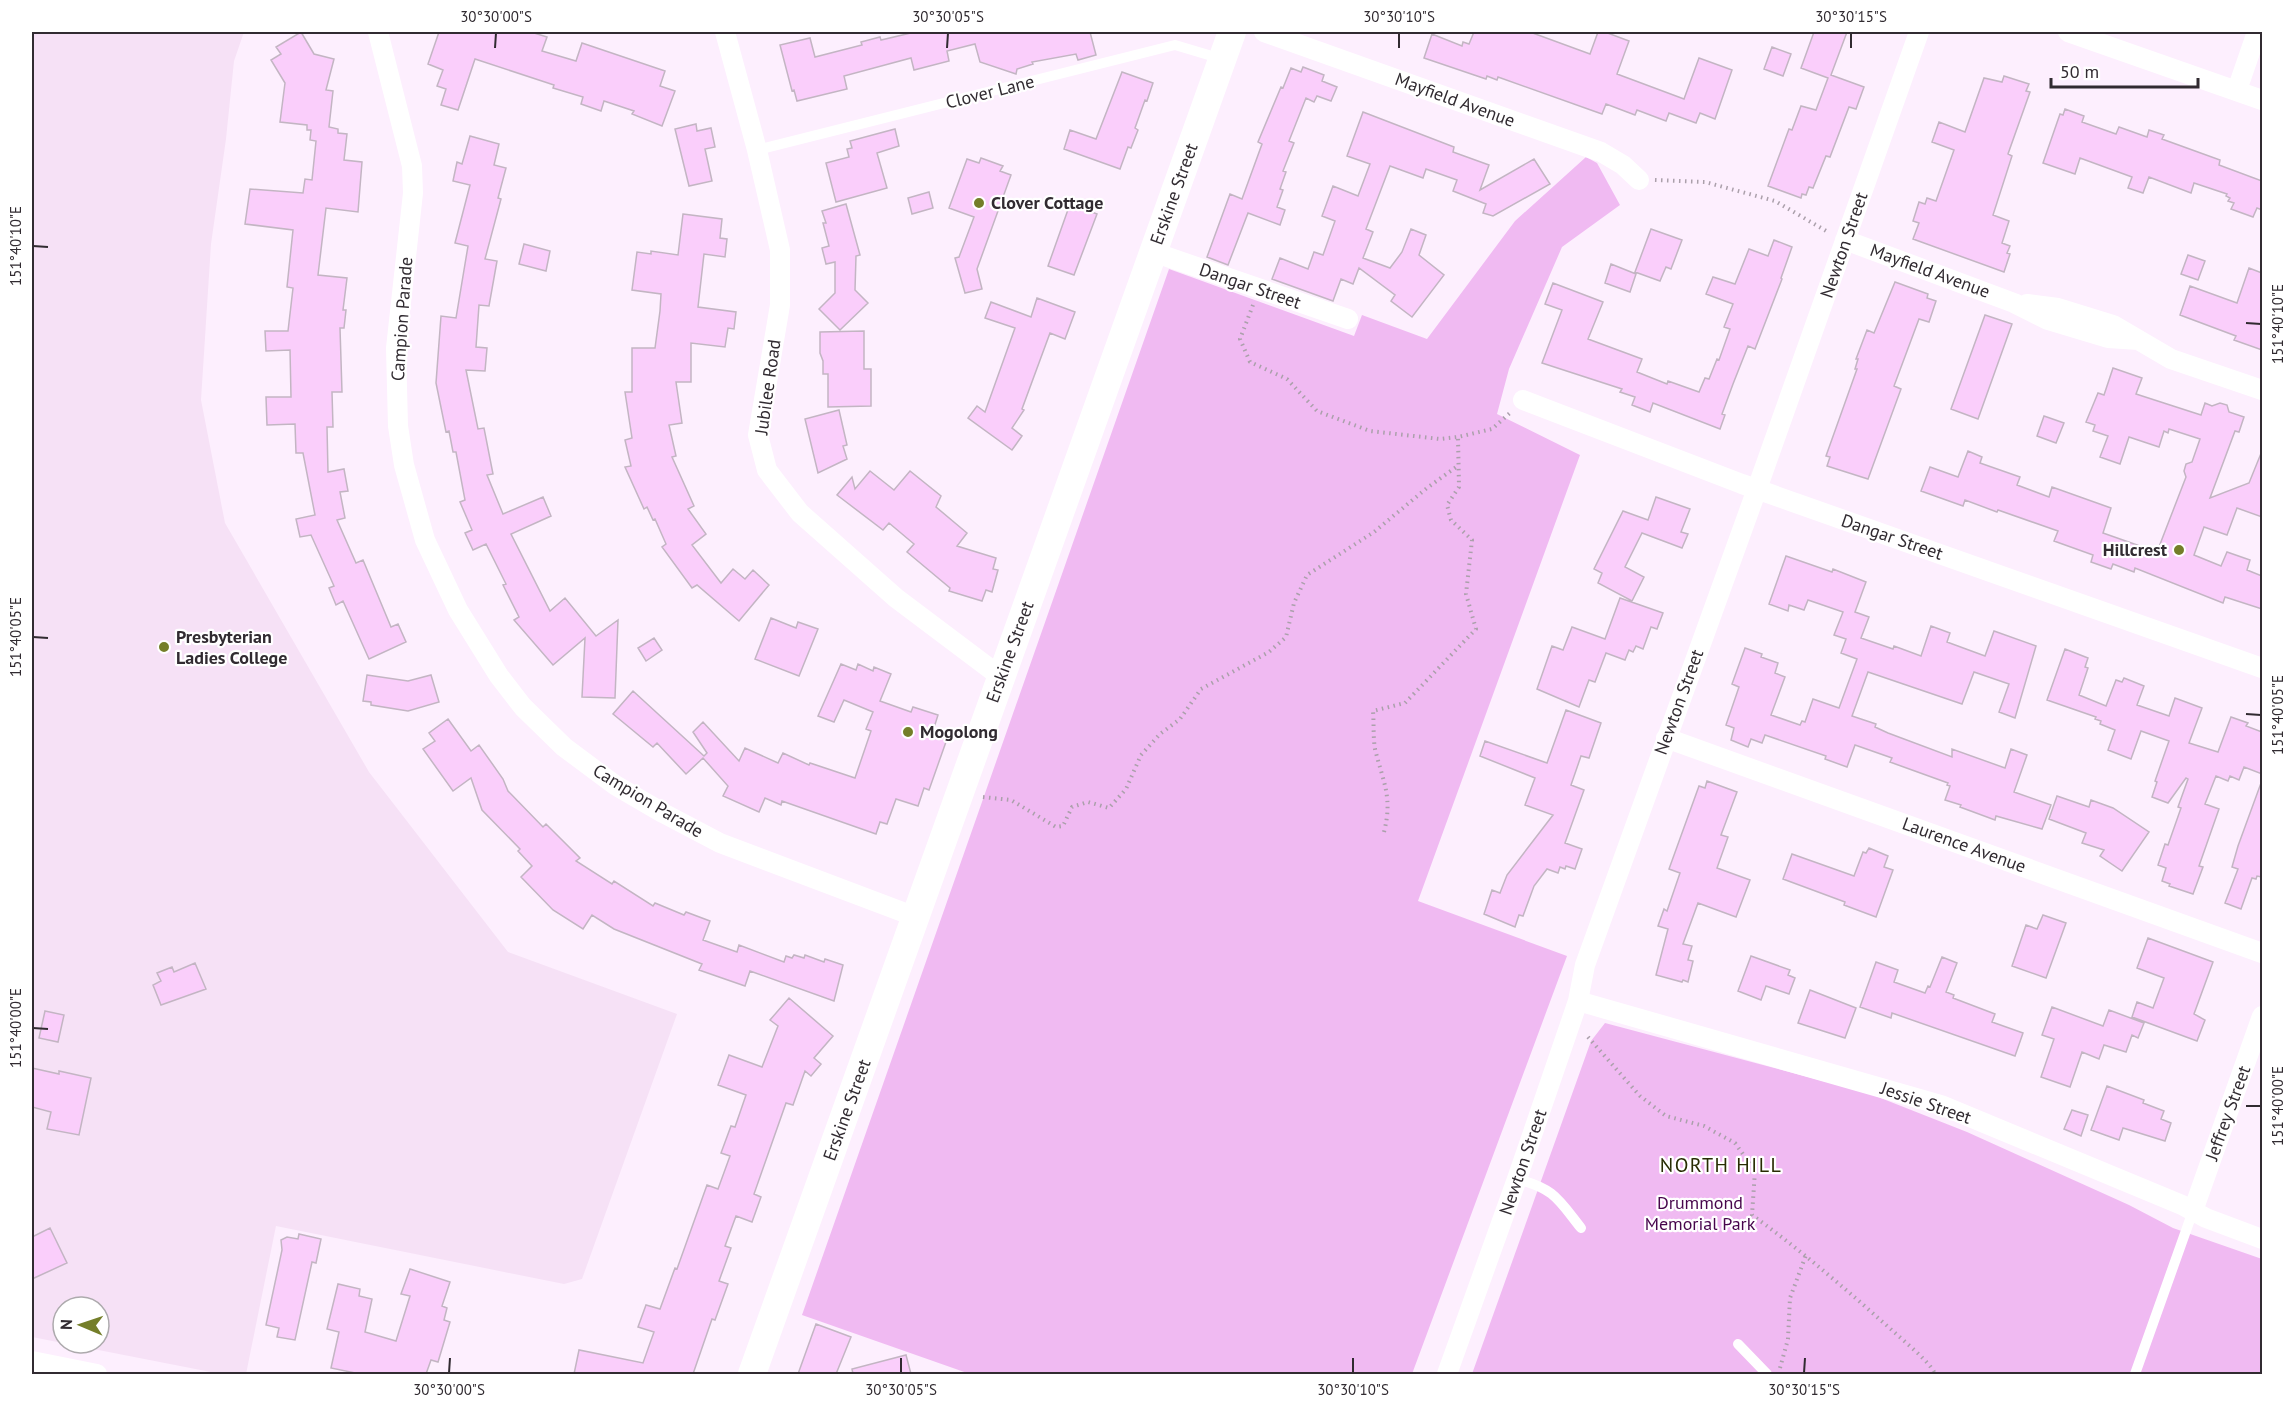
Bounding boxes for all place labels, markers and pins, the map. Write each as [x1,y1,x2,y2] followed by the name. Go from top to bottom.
[991,191,1103,214] place label: Clover Cottage
[972,196,986,210] marker: Clover Cottage
[2103,538,2168,561] place label: Hillcrest
[2172,543,2186,557] marker: Hillcrest
[176,625,287,669] place label: Presbyterian Ladies College
[157,640,171,654] marker: Presbyterian Ladies College
[920,720,998,743] place label: Mogolong
[901,725,915,739] marker: Mogolong

